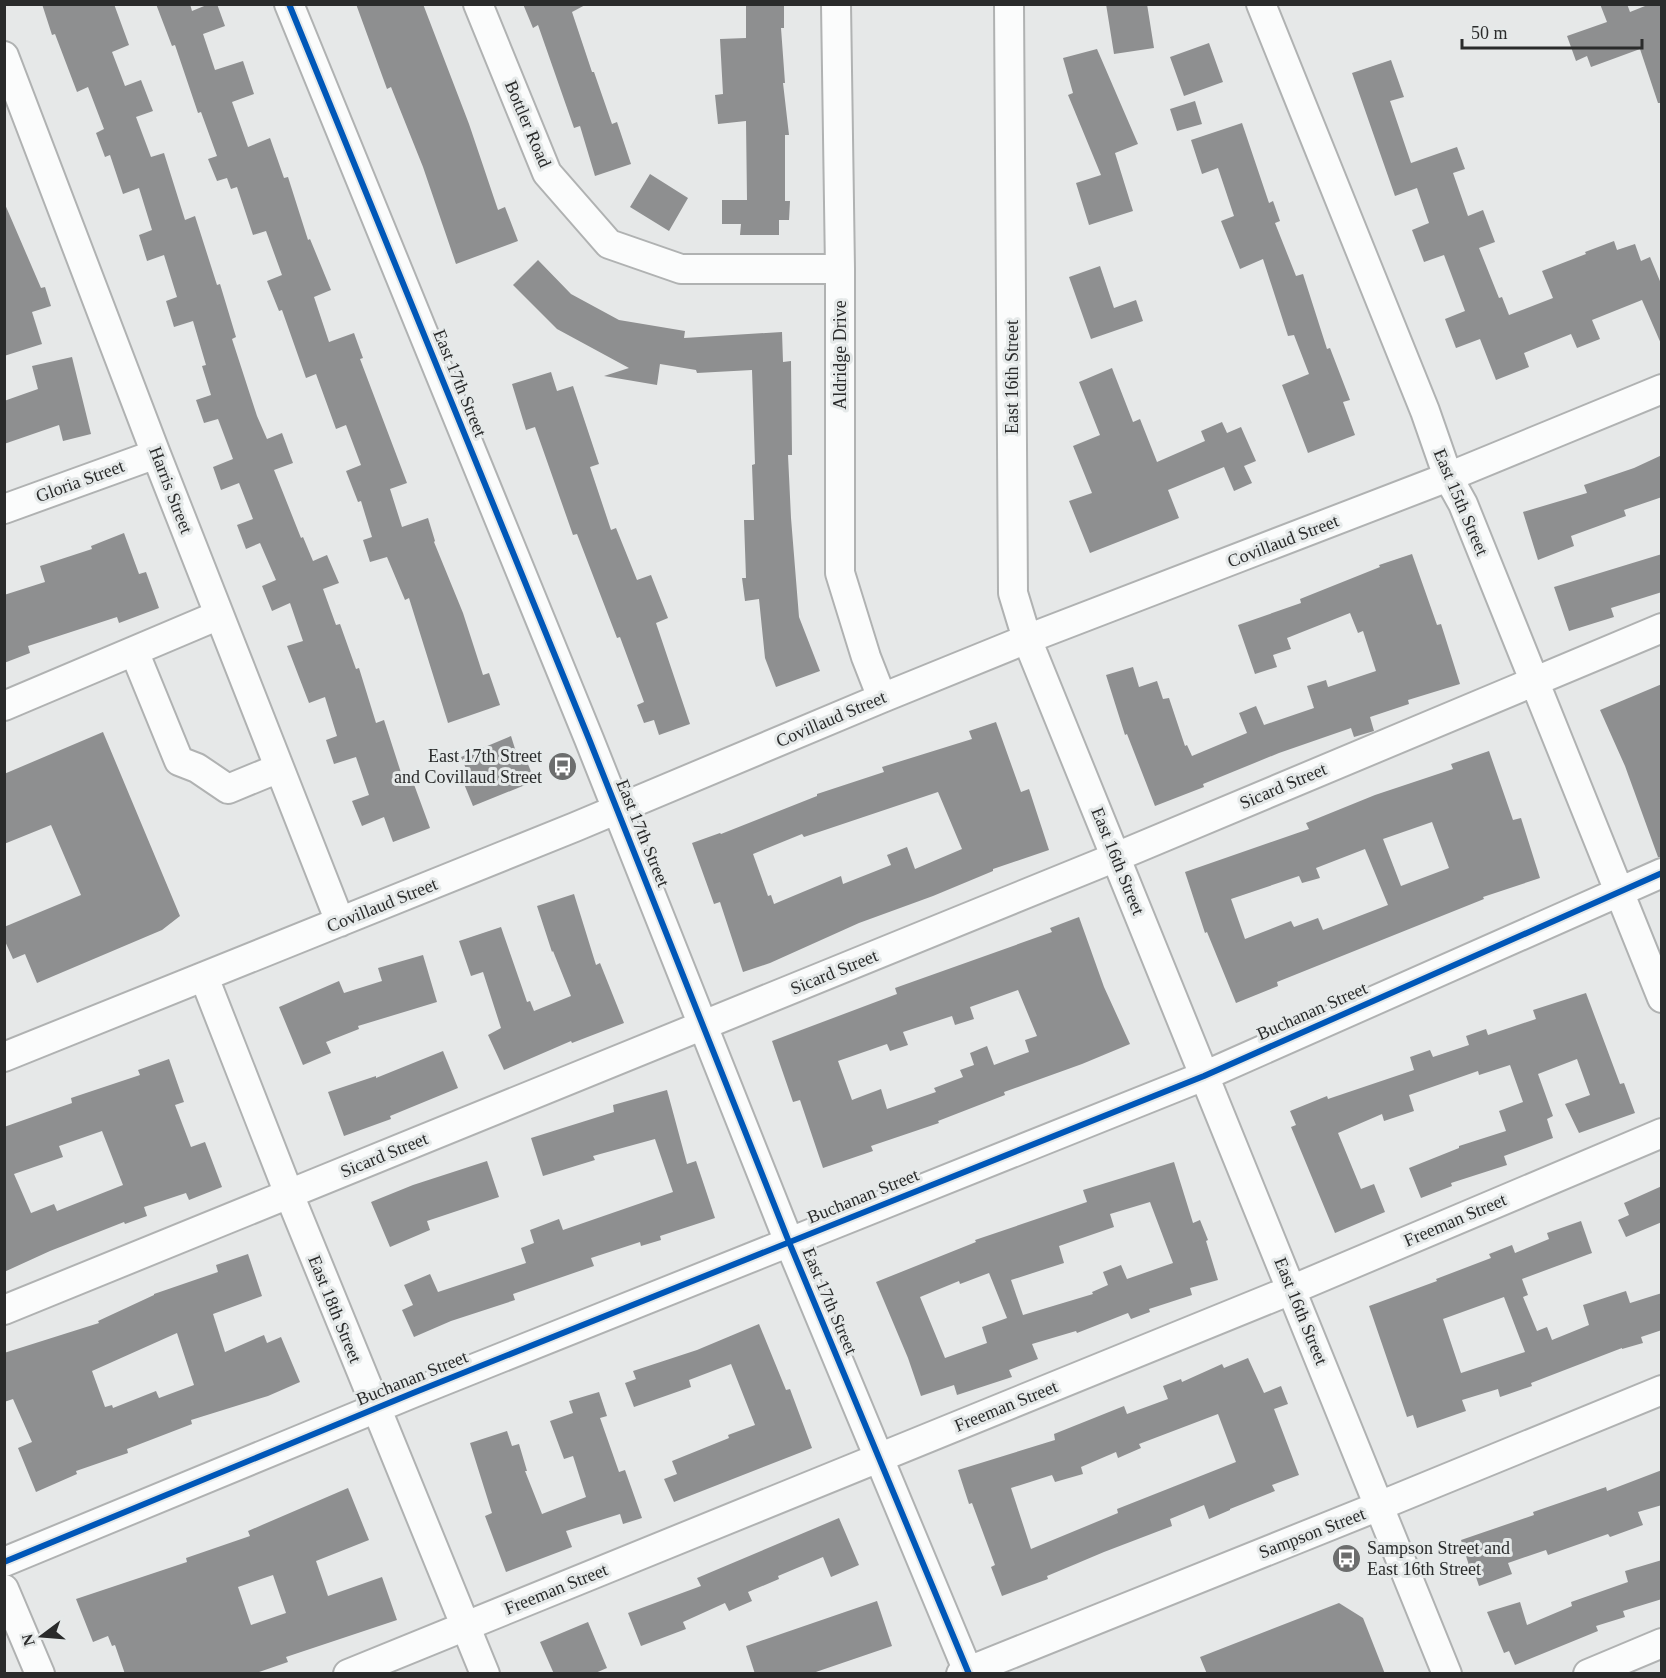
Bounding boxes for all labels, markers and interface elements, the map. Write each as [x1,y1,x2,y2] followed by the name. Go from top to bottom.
[1462,12,1642,50] scale bar
[1471,23,1508,43] text: 50 m
[501,78,555,170] street label: Bottler Road
[830,300,850,410] street label: Aldridge Drive
[1002,320,1022,434] street label: East 16th Street
[429,326,491,440] street label: East 17th Street
[145,444,197,536] street label: Harris Street
[1430,446,1492,558] street label: East 15th Street
[33,456,127,506] street label: Gloria Street
[1225,511,1341,571] street label: Covillaud Street
[773,687,889,751] street label: Covillaud Street
[394,746,542,787] place label: East 17th Street and Covillaud Street
[547,750,579,782] bus stop icon: East 17th Street and Covillaud Street
[1237,759,1329,813] street label: Sicard Street
[612,776,674,890] street label: East 17th Street
[1087,804,1149,918] street label: East 16th Street
[324,874,440,936] street label: Covillaud Street
[787,945,881,999] street label: Sicard Street
[1254,978,1370,1044] street label: Buchanan Street
[337,1128,431,1182] street label: Sicard Street
[804,1165,922,1227] street label: Buchanan Street
[1401,1189,1509,1251] street label: Freeman Street
[799,1245,861,1357] street label: East 17th Street
[304,1252,366,1366] street label: East 18th Street
[1270,1254,1332,1368] street label: East 16th Street
[353,1347,471,1409] street label: Buchanan Street
[952,1376,1060,1436] street label: Freeman Street
[1256,1504,1368,1562] street label: Sampson Street
[1367,1538,1510,1579] place label: Sampson Street and East 16th Street
[1330,1542,1362,1574] bus stop icon: Sampson Street and East 16th Street
[502,1559,610,1619] street label: Freeman Street
[12,1606,72,1666] north arrow
[18,1632,38,1648] text: N

